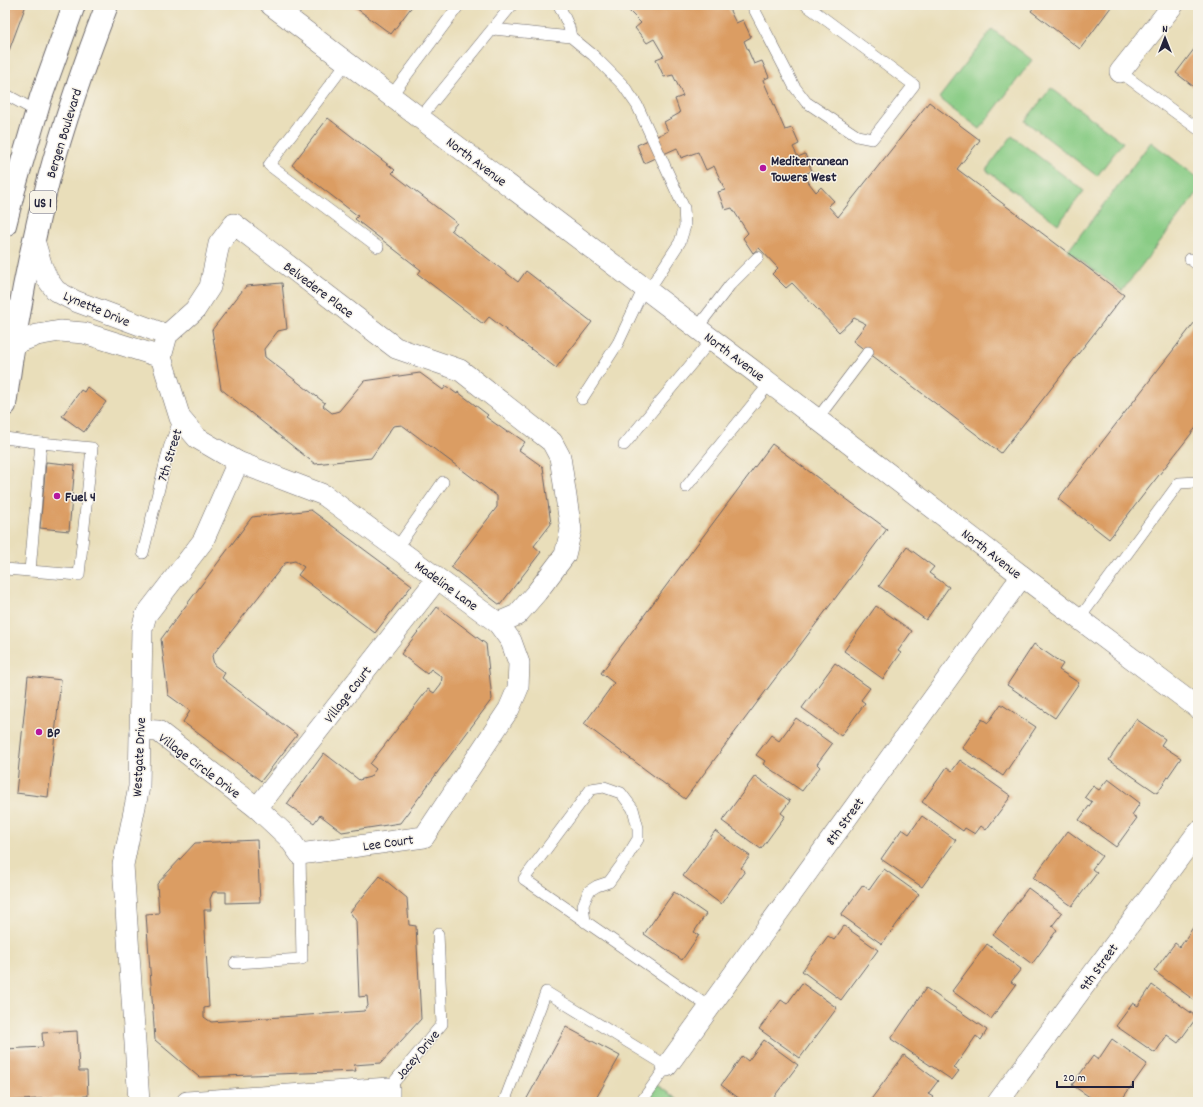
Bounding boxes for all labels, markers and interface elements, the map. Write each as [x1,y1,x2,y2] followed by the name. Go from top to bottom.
[1145,18,1185,58] north arrow
[1162,22,1168,38] text: N
[42,86,88,181] street label: Bergen Boulevard
[441,133,510,192] street label: North Avenue
[771,152,849,188] place label: Mediterranean Towers West
[758,163,768,173] marker: Mediterranean Towers West
[30,191,56,213] road number: US 1
[278,257,357,324] street label: Belvedere Place
[60,287,133,333] street label: Lynette Drive
[699,328,768,387] street label: North Avenue
[153,427,188,484] street label: 7th Street
[65,488,96,508] place label: Fuel 4
[52,491,62,501] marker: Fuel 4
[956,525,1025,584] street label: North Avenue
[410,557,482,617] street label: Madeline Lane
[320,662,377,728] street label: Village Court
[128,717,152,797] street label: Westgate Drive
[47,724,61,744] place label: BP
[34,727,44,737] marker: BP
[154,729,244,804] street label: Village Circle Drive
[822,794,870,850] street label: 8th Street
[362,831,415,857] street label: Lee Court
[1075,940,1124,996] street label: 9th Street
[392,1026,445,1084] street label: Jacey Drive
[1057,1063,1133,1089] scale bar
[1063,1070,1086,1087] text: 20 m

